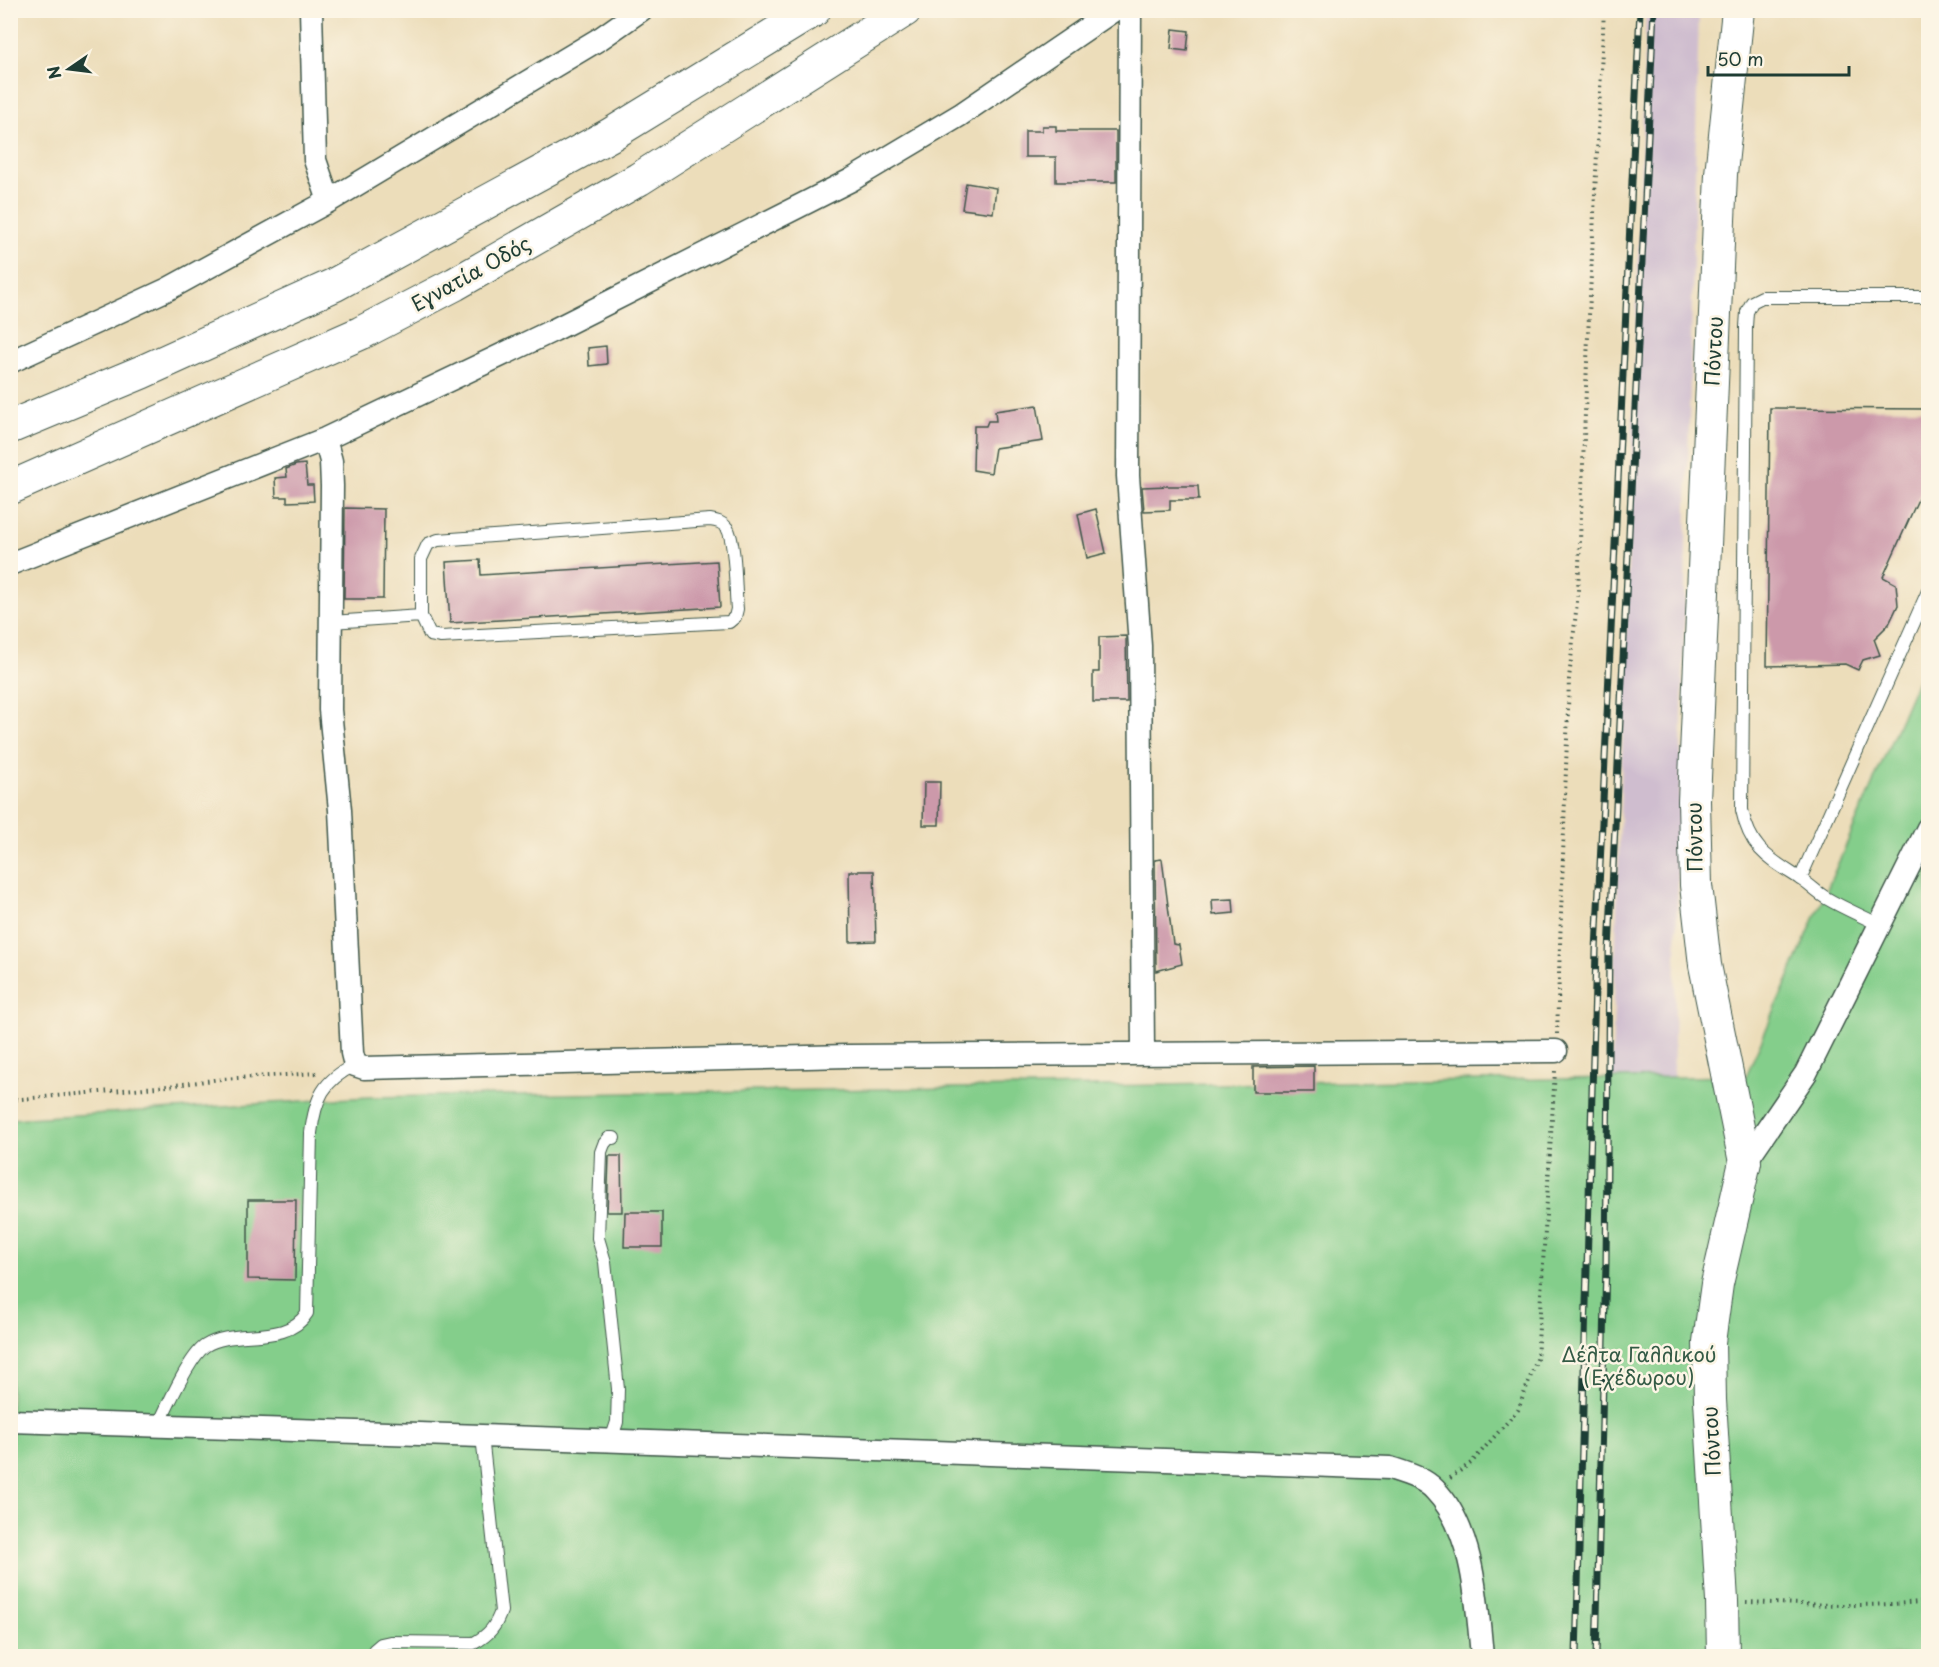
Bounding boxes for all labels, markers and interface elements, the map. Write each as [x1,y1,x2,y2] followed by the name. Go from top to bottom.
[39,39,99,99] north arrow
[1708,39,1849,77] scale bar
[1717,45,1764,72] text: 50 m
[40,64,67,82] text: N
[405,228,536,318] street label: Εγνατία Οδός
[1696,315,1730,387] street label: Πόντου
[1678,802,1710,872] street label: Πόντου
[1562,1339,1717,1392] park label: Δέλτα Γαλλικού (Εχέδωρου)
[1694,1405,1728,1477] street label: Πόντου

